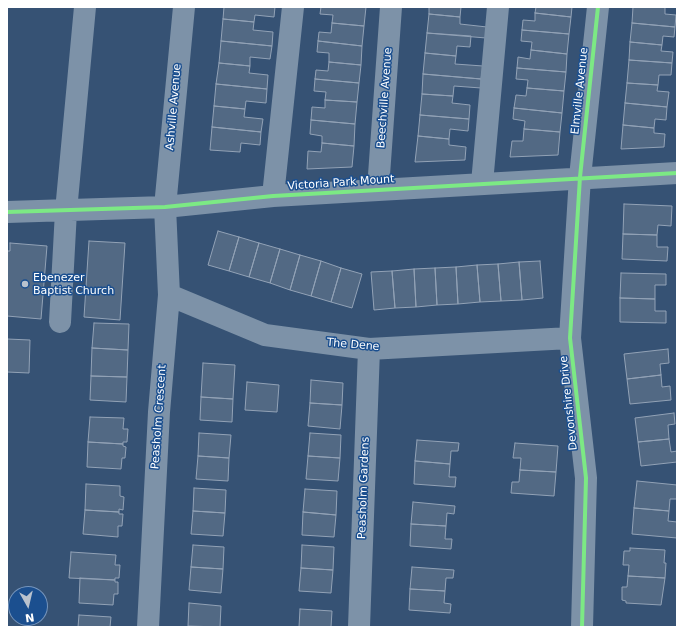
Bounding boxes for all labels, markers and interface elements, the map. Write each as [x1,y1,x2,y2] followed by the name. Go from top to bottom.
[375,47,395,149] street label: Beechville Avenue
[569,47,591,135] street label: Elmville Avenue
[164,63,184,151] street label: Ashville Avenue
[287,173,395,193] street label: Victoria Park Mount
[33,271,114,297] place label: Ebenezer Baptist Church
[20,279,30,289] marker: Ebenezer Baptist Church
[326,336,380,354] street label: The Dene
[557,355,581,451] street label: Devonshire Drive
[149,364,169,470] street label: Peasholm Crescent
[356,437,372,539] street label: Peasholm Gardens
[8,586,48,626] north arrow
[24,610,35,624] text: N

